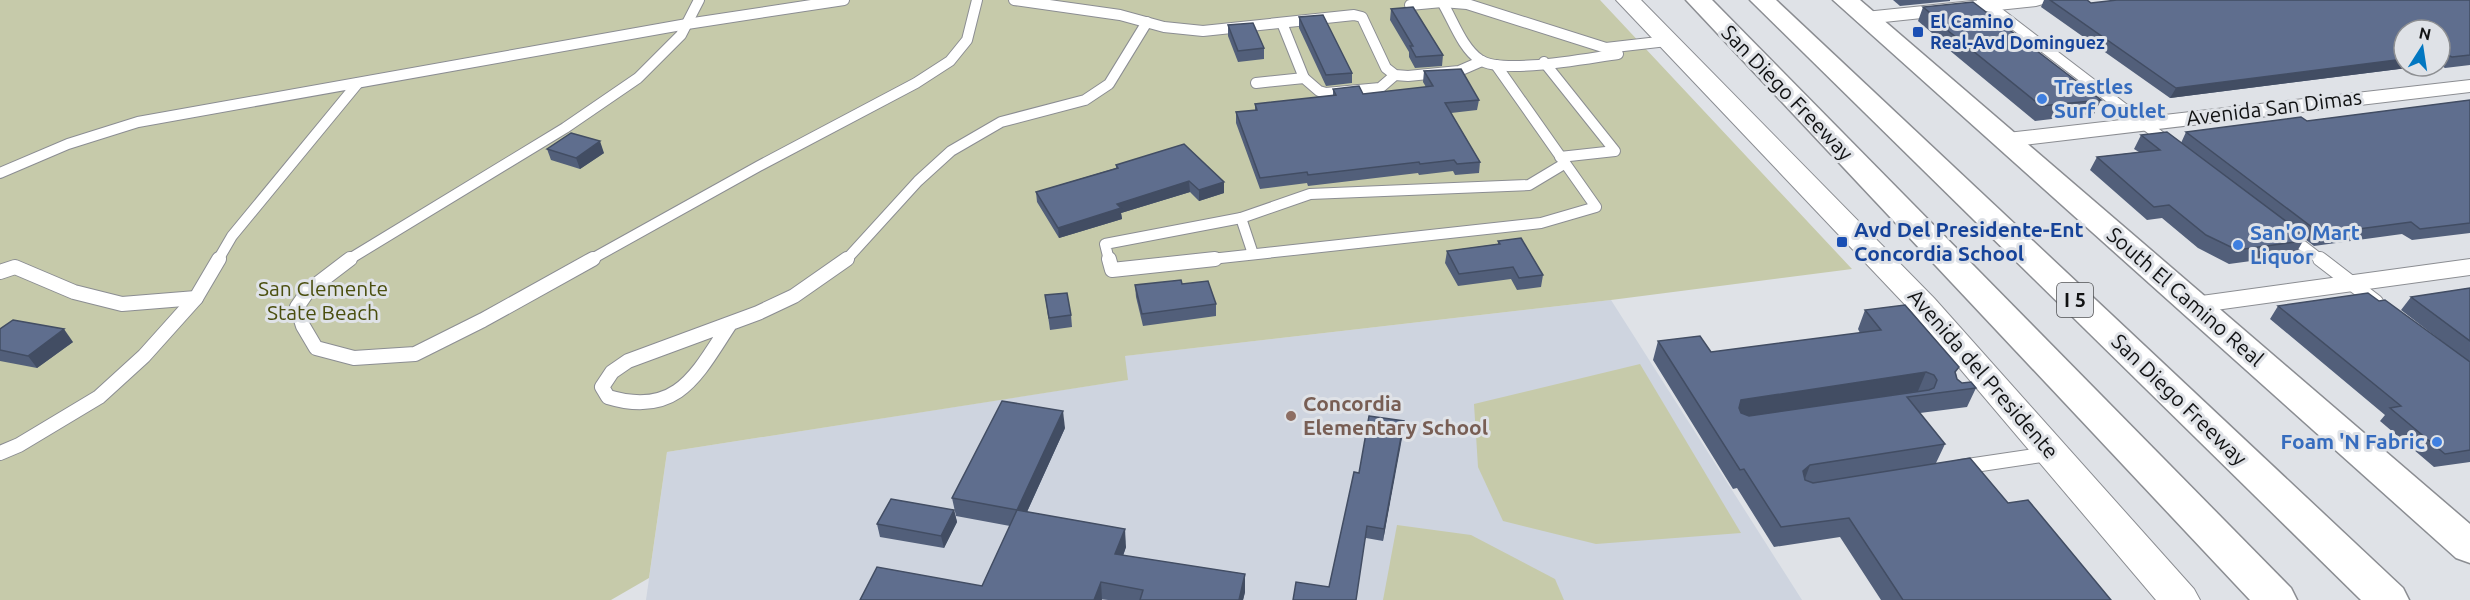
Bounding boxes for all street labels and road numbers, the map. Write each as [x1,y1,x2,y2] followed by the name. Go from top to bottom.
[1717,20,1858,165] street label: San Diego Freeway
[2185,84,2363,130] street label: Avenida San Dimas
[2103,222,2269,371] street label: South El Camino Real
[2057,283,2093,317] road number: I 5
[1904,284,2064,463] street label: Avenida del Presidente
[2107,329,2252,470] street label: San Diego Freeway

